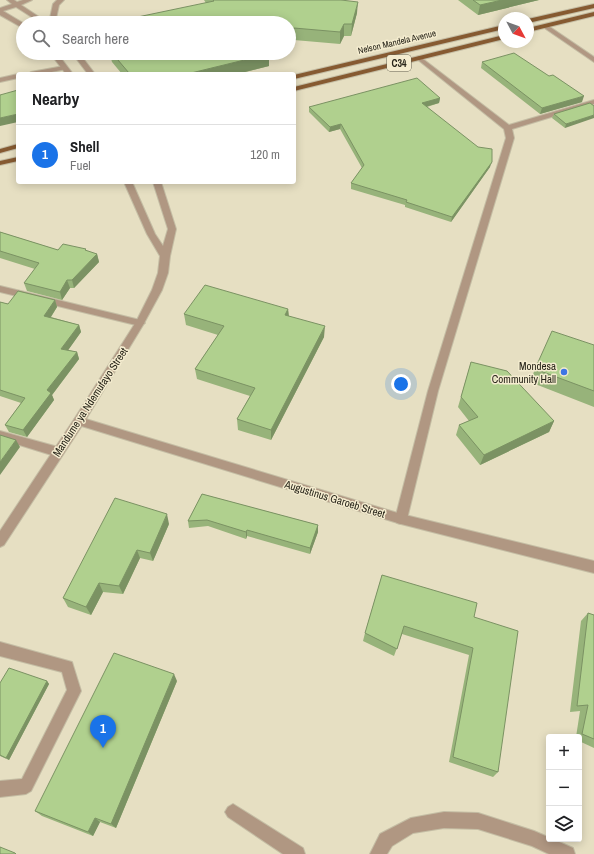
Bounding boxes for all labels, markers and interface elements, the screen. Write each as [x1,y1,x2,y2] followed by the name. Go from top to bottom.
[498,12,534,48] north arrow
[16,16,296,60] search box
[30,27,52,49] icon: search
[357,27,437,57] street label: Nelson Mandela Avenue
[62,28,129,49] text: Search here
[387,55,411,71] road number: C34
[32,87,79,110] text: Nearby
[70,136,99,157] text: Shell
[42,146,48,163] text: 1
[250,146,280,163] text: 120 m
[70,157,91,174] text: Fuel
[49,344,131,459] street label: Mandume ya Ndemufayo Street
[492,359,556,386] place label: Mondesa Community Hall
[559,367,569,377] marker: Mondesa Community Hall
[391,374,411,394] your location
[282,477,387,521] street label: Augustinus Garoeb Street
[90,715,116,748] pin: 1
[546,734,582,842] map controls
[546,734,582,770] button: +
[546,770,582,806] button: −
[546,806,582,842] button: layers

